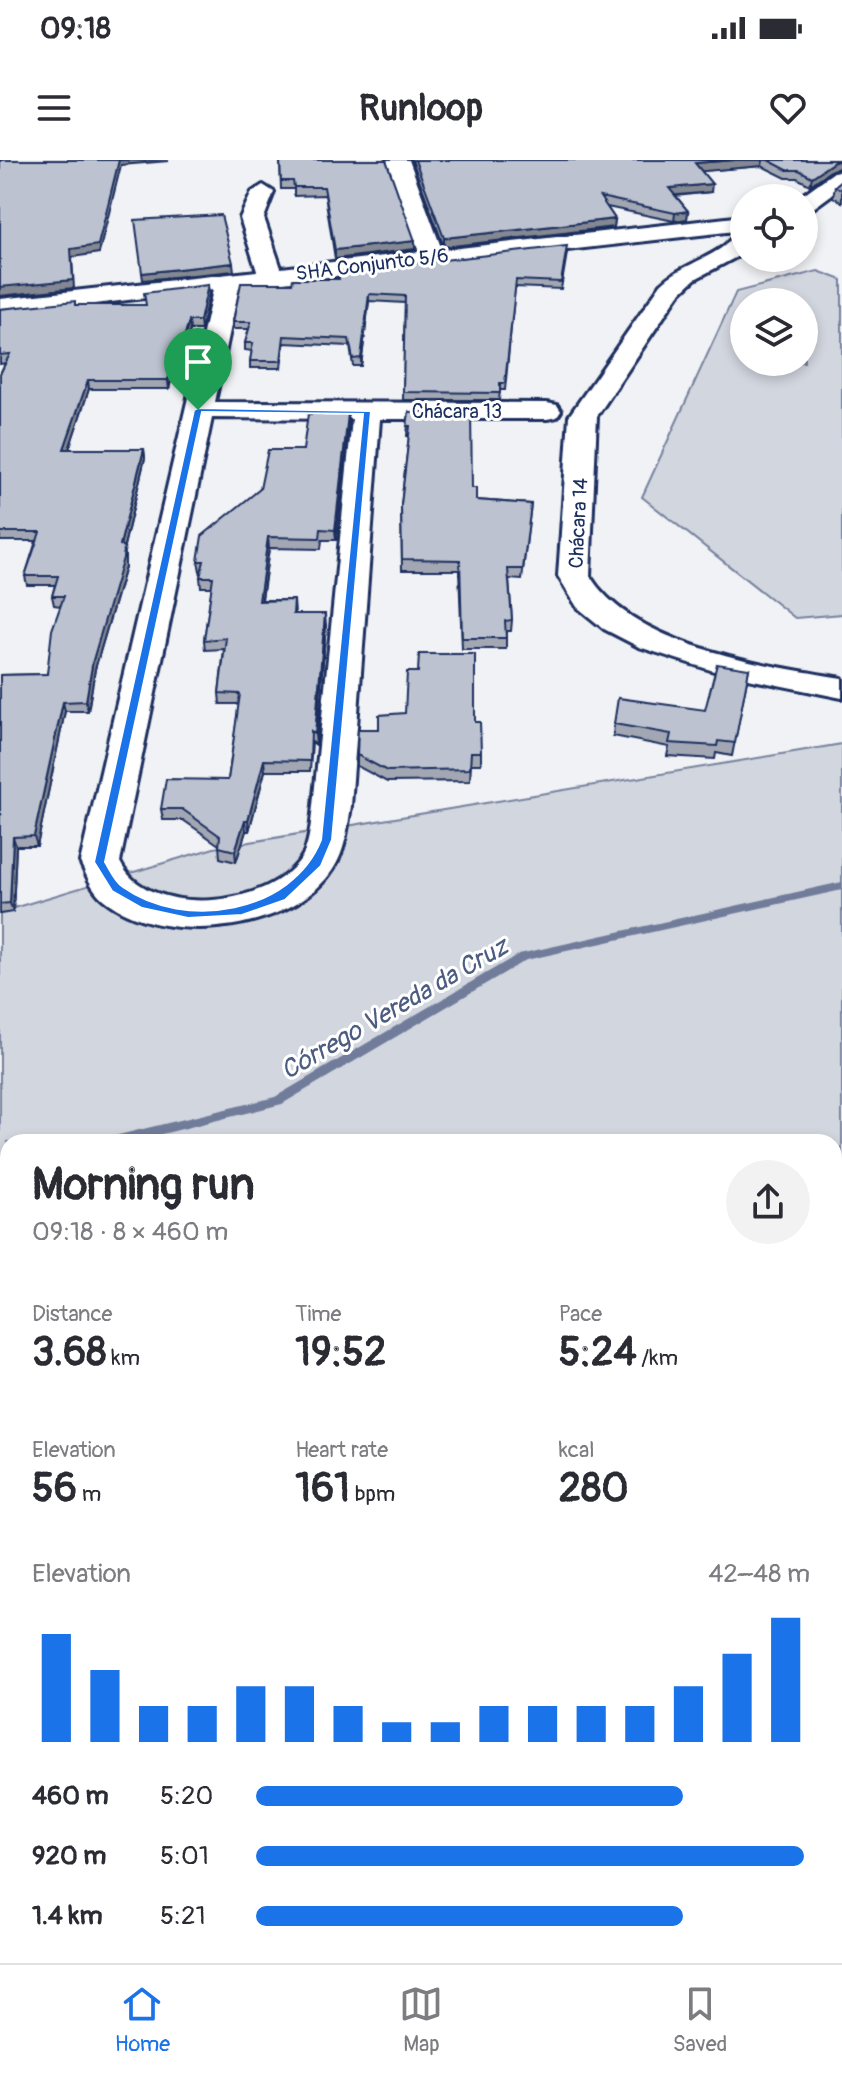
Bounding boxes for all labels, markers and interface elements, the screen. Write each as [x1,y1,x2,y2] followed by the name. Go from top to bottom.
[40,10,111,47] text: 09:18
[32,86,76,130] icon: menu
[359,86,483,131] text: Runloop
[766,86,810,130] icon: heart
[730,184,818,376] map controls
[730,184,818,272] button: locate
[294,243,450,286] street label: SHA Conjunto 5/6
[730,288,818,376] button: layers
[164,328,232,410] pin
[176,340,220,384] icon: arrive
[412,399,502,424] street label: Chácara 13
[564,477,593,569] street label: Chácara 14
[275,929,517,1087] water label: Córrego Vereda da Cruz
[32,1158,255,1213] text: Morning run
[726,1160,810,1244] button: share
[32,1216,228,1248] text: 09:18 · 8 × 460 m
[32,1300,112,1328] text: Distance
[295,1300,341,1328] text: Time
[559,1300,602,1328] text: Pace
[32,1328,107,1377] text: 3.68
[295,1328,386,1377] text: 19:52
[559,1328,637,1377] text: 5:24
[107,1344,140,1372] text: km
[637,1344,678,1372] text: /km
[32,1436,116,1464] text: Elevation
[295,1436,388,1464] text: Heart rate
[559,1436,594,1464] text: kcal
[32,1464,77,1513] text: 56
[295,1464,350,1513] text: 161
[559,1464,629,1513] text: 280
[77,1480,101,1508] text: m
[350,1480,395,1508] text: bpm
[32,1558,131,1590] text: Elevation
[708,1558,810,1590] text: 42–48 m
[32,1780,109,1812] text: 460 m
[160,1780,213,1812] text: 5:20
[32,1840,106,1872] text: 920 m
[160,1840,209,1872] text: 5:01
[32,1900,103,1932] text: 1.4 km
[160,1900,206,1932] text: 5:21
[115,1982,170,2058] tab: Home
[399,1982,443,2058] tab: Map
[673,1982,727,2058] tab: Saved

